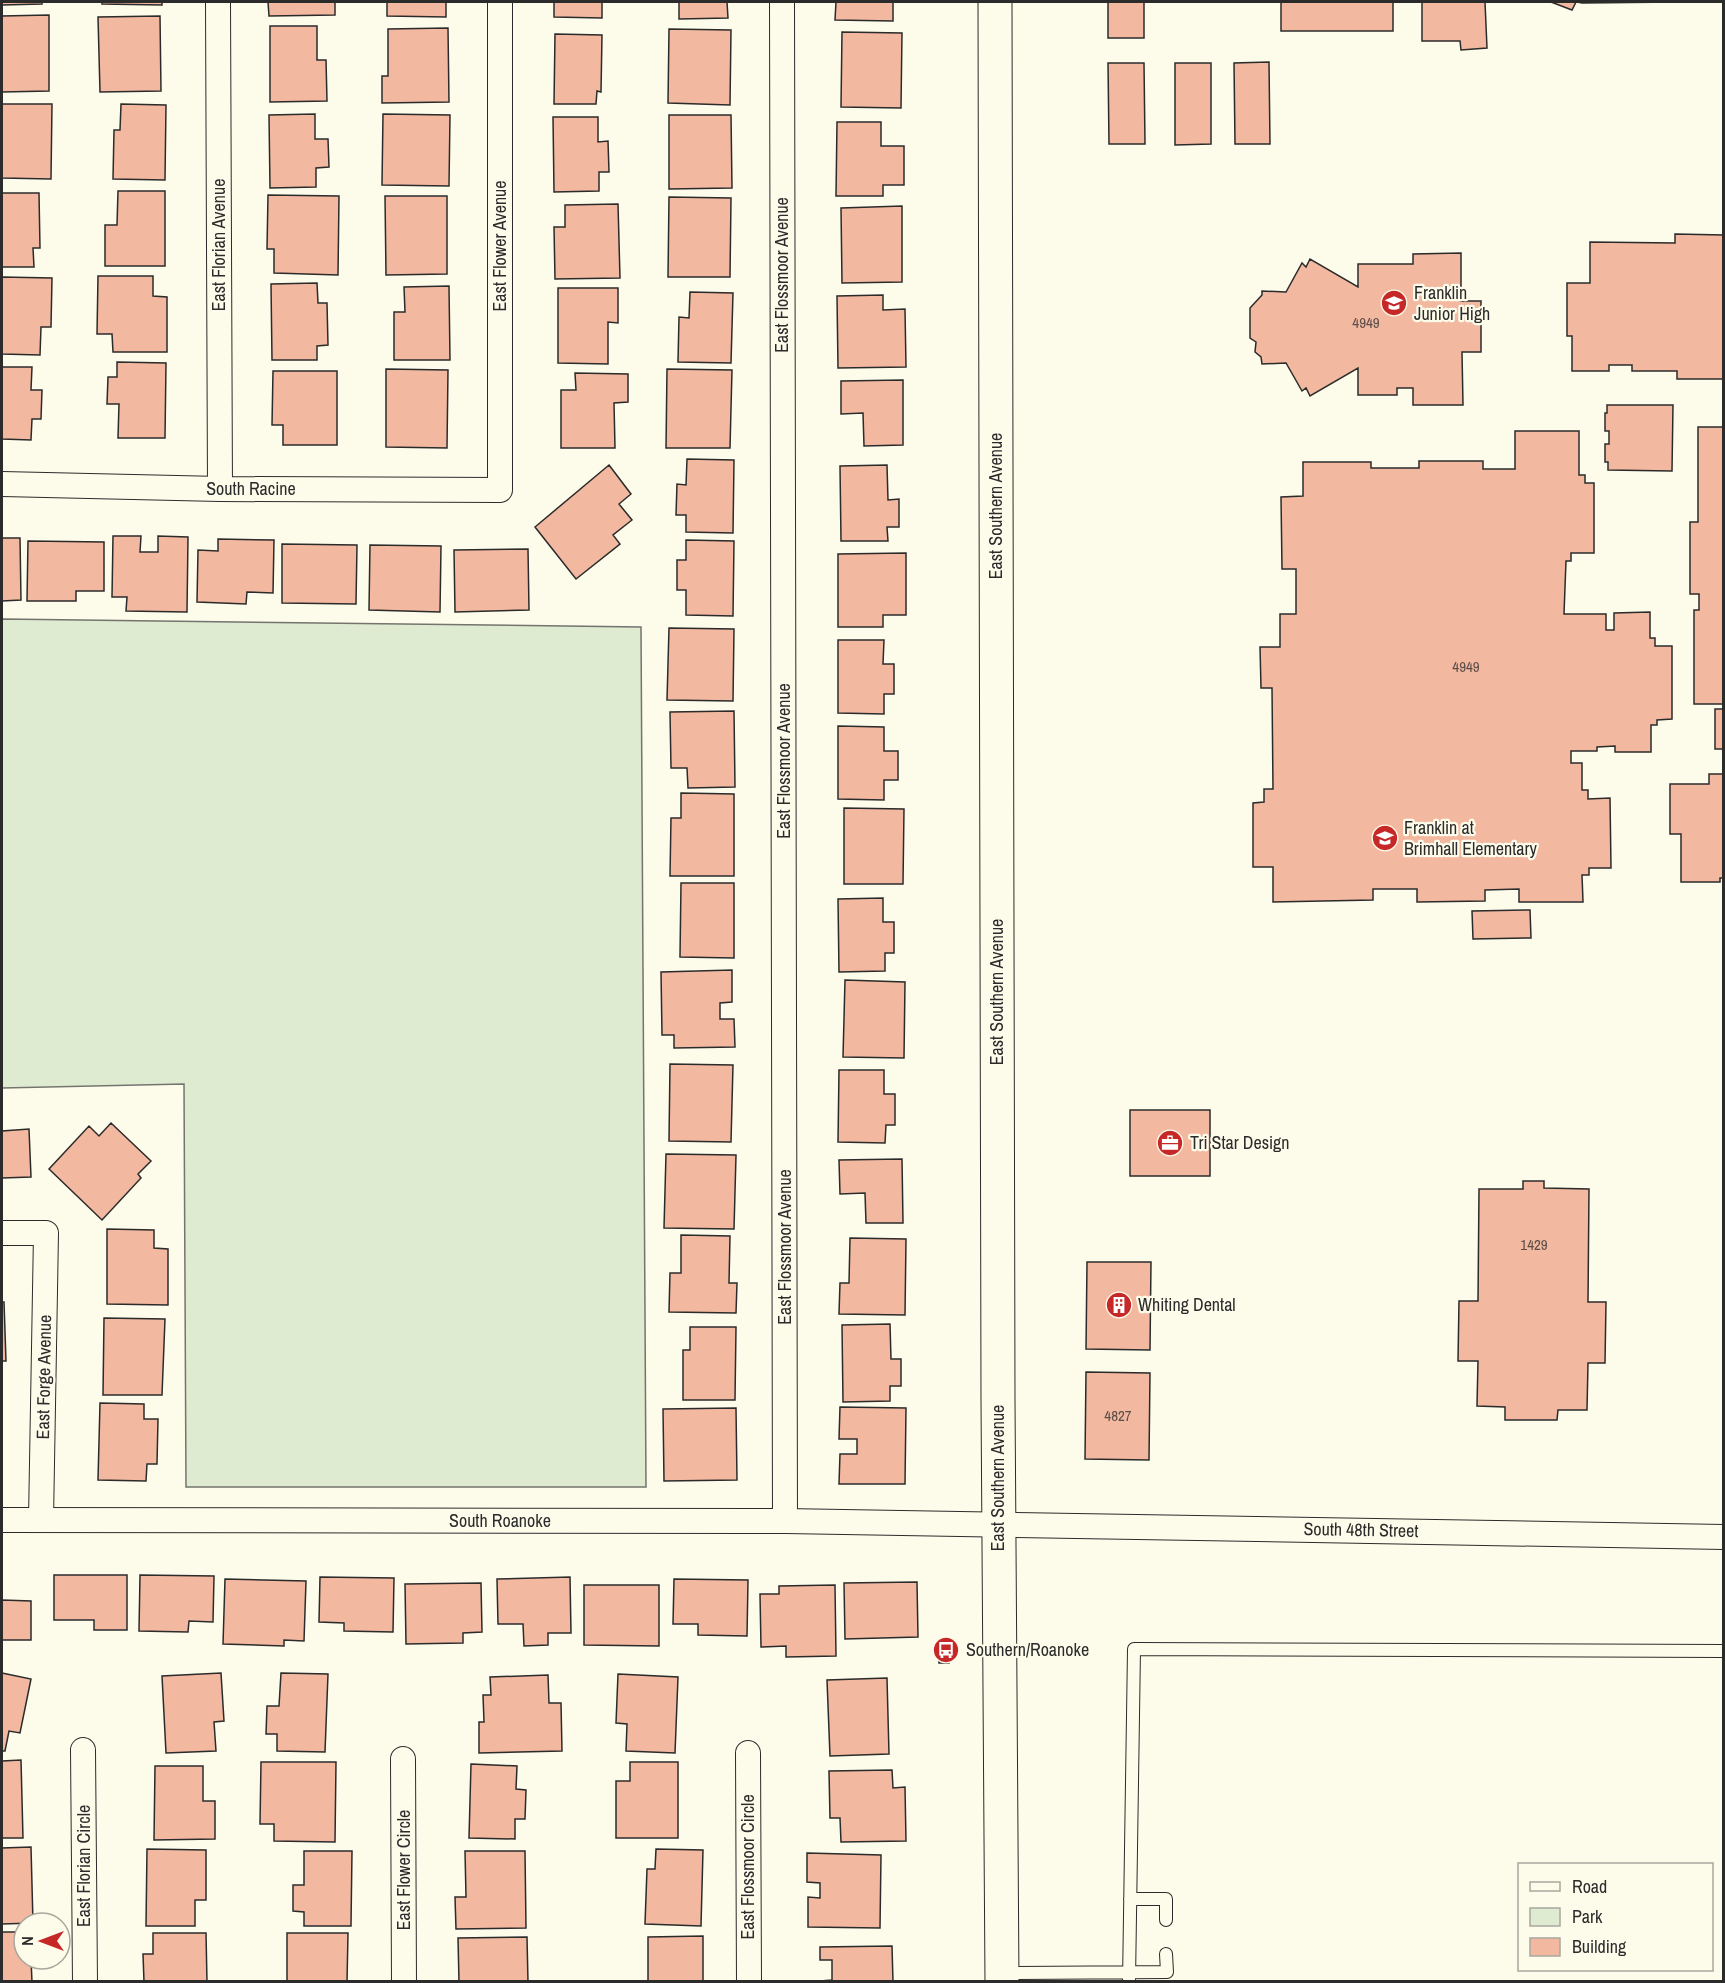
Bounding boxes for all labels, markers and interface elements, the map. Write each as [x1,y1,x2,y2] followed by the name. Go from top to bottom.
[206,179,231,311] street label: East Florian Avenue
[487,180,512,312] street label: East Flower Avenue
[769,197,794,353] street label: East Flossmoor Avenue
[1414,280,1490,326] place label: Franklin Junior High
[1379,288,1409,318] school or university icon: Franklin Junior High
[1352,312,1380,333] house number: 4949
[983,433,1008,579] street label: East Southern Avenue
[206,476,296,501] street label: South Racine
[1452,656,1480,677] house number: 4949
[771,683,796,839] street label: East Flossmoor Avenue
[1404,815,1537,861] place label: Franklin at Brimhall Elementary
[1370,823,1400,853] school or university icon: Franklin at Brimhall Elementary
[984,919,1009,1065] street label: East Southern Avenue
[1155,1128,1185,1158] office icon: Tri Star Design
[1190,1130,1290,1155] place label: Tri Star Design
[772,1169,797,1325] street label: East Flossmoor Avenue
[1520,1234,1548,1255] house number: 1429
[1104,1290,1134,1320] building icon: Whiting Dental
[1138,1292,1236,1317] place label: Whiting Dental
[30,1314,57,1439] street label: East Forge Avenue
[985,1405,1010,1551] street label: East Southern Avenue
[1104,1405,1132,1426] house number: 4827
[449,1508,551,1533] street label: South Roanoke
[1303,1516,1419,1543] street label: South 48th Street
[931,1635,961,1665] bus stop icon: Southern/Roanoke
[966,1637,1089,1662] place label: Southern/Roanoke
[735,1794,760,1940] street label: East Flossmoor Circle
[71,1805,96,1927] street label: East Florian Circle
[391,1810,416,1930] street label: East Flower Circle
[1518,1863,1713,1971] legend
[1572,1874,1607,1899] text: Road
[1572,1904,1603,1929] text: Park
[12,1911,72,1971] north arrow
[1572,1934,1627,1959] text: Building
[16,1936,38,1946] text: N

